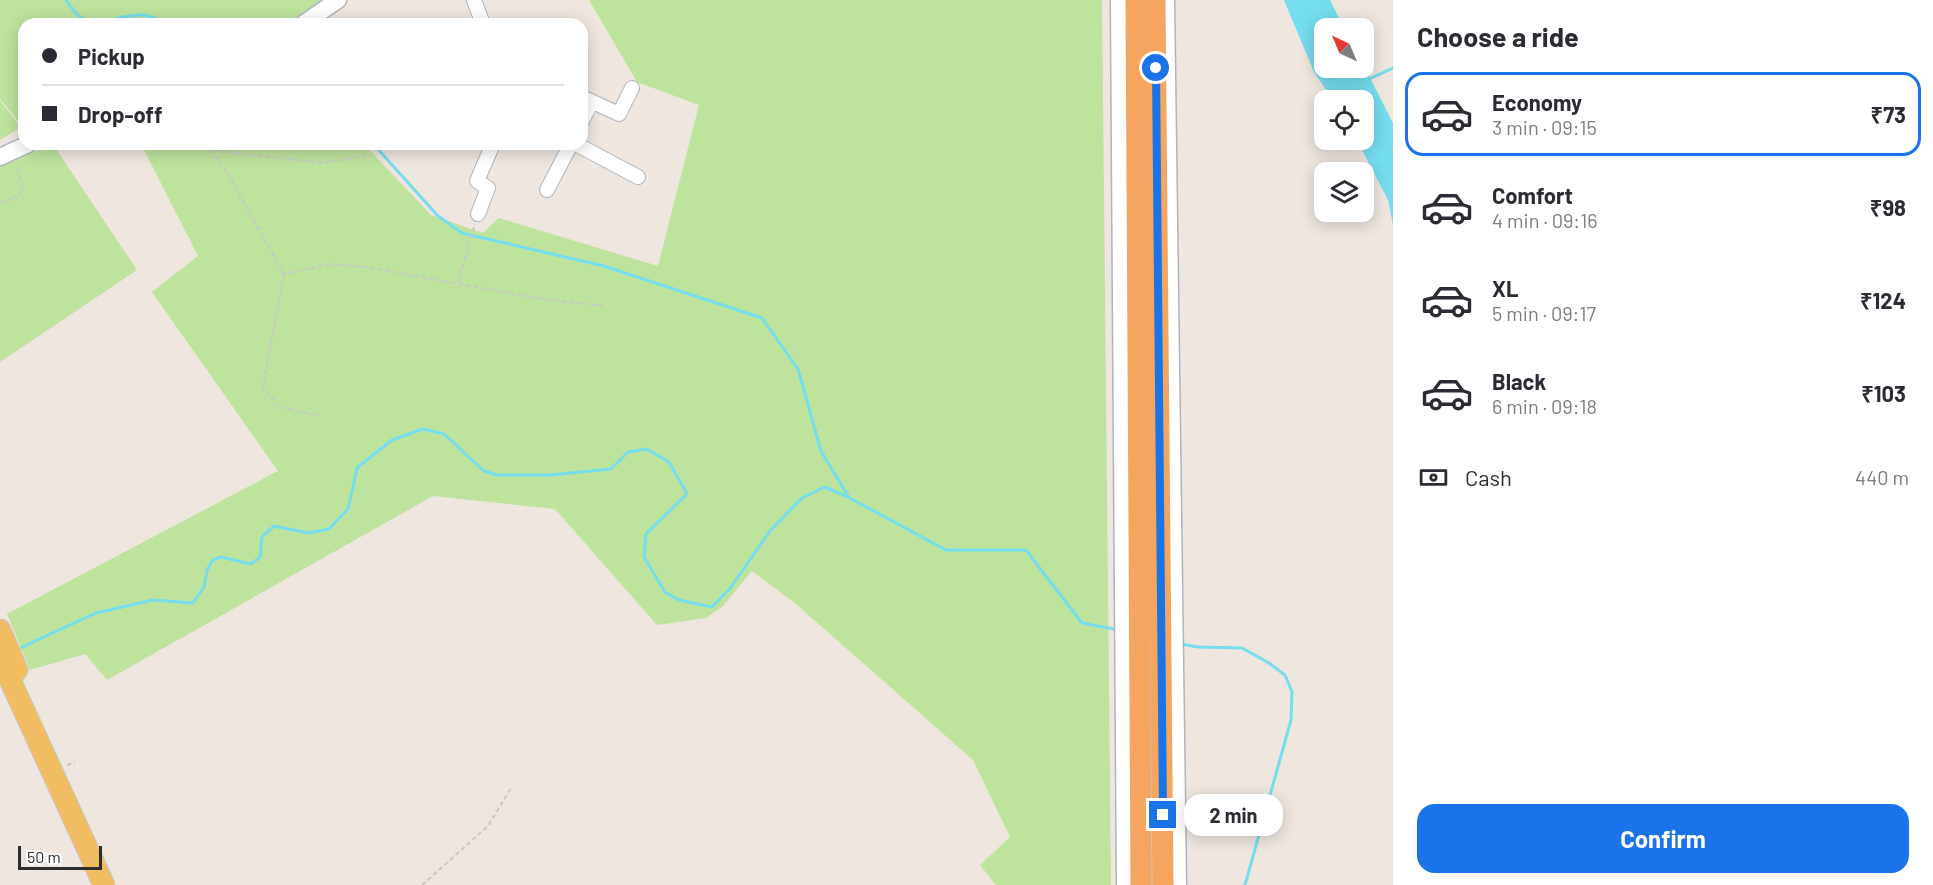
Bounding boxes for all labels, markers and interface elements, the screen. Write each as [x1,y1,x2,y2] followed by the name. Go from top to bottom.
[1314,18,1374,78] north arrow
[1314,18,1374,222] map controls
[1417,20,1579,52] text: Choose a ride
[78,43,145,69] text: Pickup
[1142,54,1169,81] route start
[1420,87,1474,141] icon: car
[1492,89,1582,115] text: Economy
[1314,90,1374,150] button: locate
[78,101,162,127] text: Drop-off
[1871,101,1906,127] text: ₹73
[1492,115,1597,139] text: 3 min · 09:15
[1314,162,1374,222] button: layers
[1420,180,1474,234] icon: car
[1492,182,1573,208] text: Comfort
[1870,194,1906,220] text: ₹98
[1492,208,1597,232] text: 4 min · 09:16
[1420,273,1474,327] icon: car
[1492,275,1518,301] text: XL
[1860,287,1906,313] text: ₹124
[1492,301,1596,325] text: 5 min · 09:17
[1420,366,1474,420] icon: car
[1492,368,1546,394] text: Black
[1861,380,1906,406] text: ₹103
[1492,394,1597,418] text: 6 min · 09:18
[1417,461,1450,494] icon: cash
[1465,464,1512,490] text: Cash
[1855,465,1909,489] text: 440 m
[1184,794,1283,836] callout: 2 min
[1149,801,1176,828] route end
[1210,803,1257,827] text: 2 min
[1417,804,1909,873] button: Confirm
[18,843,102,870] scale bar
[27,847,61,866] text: 50 m

